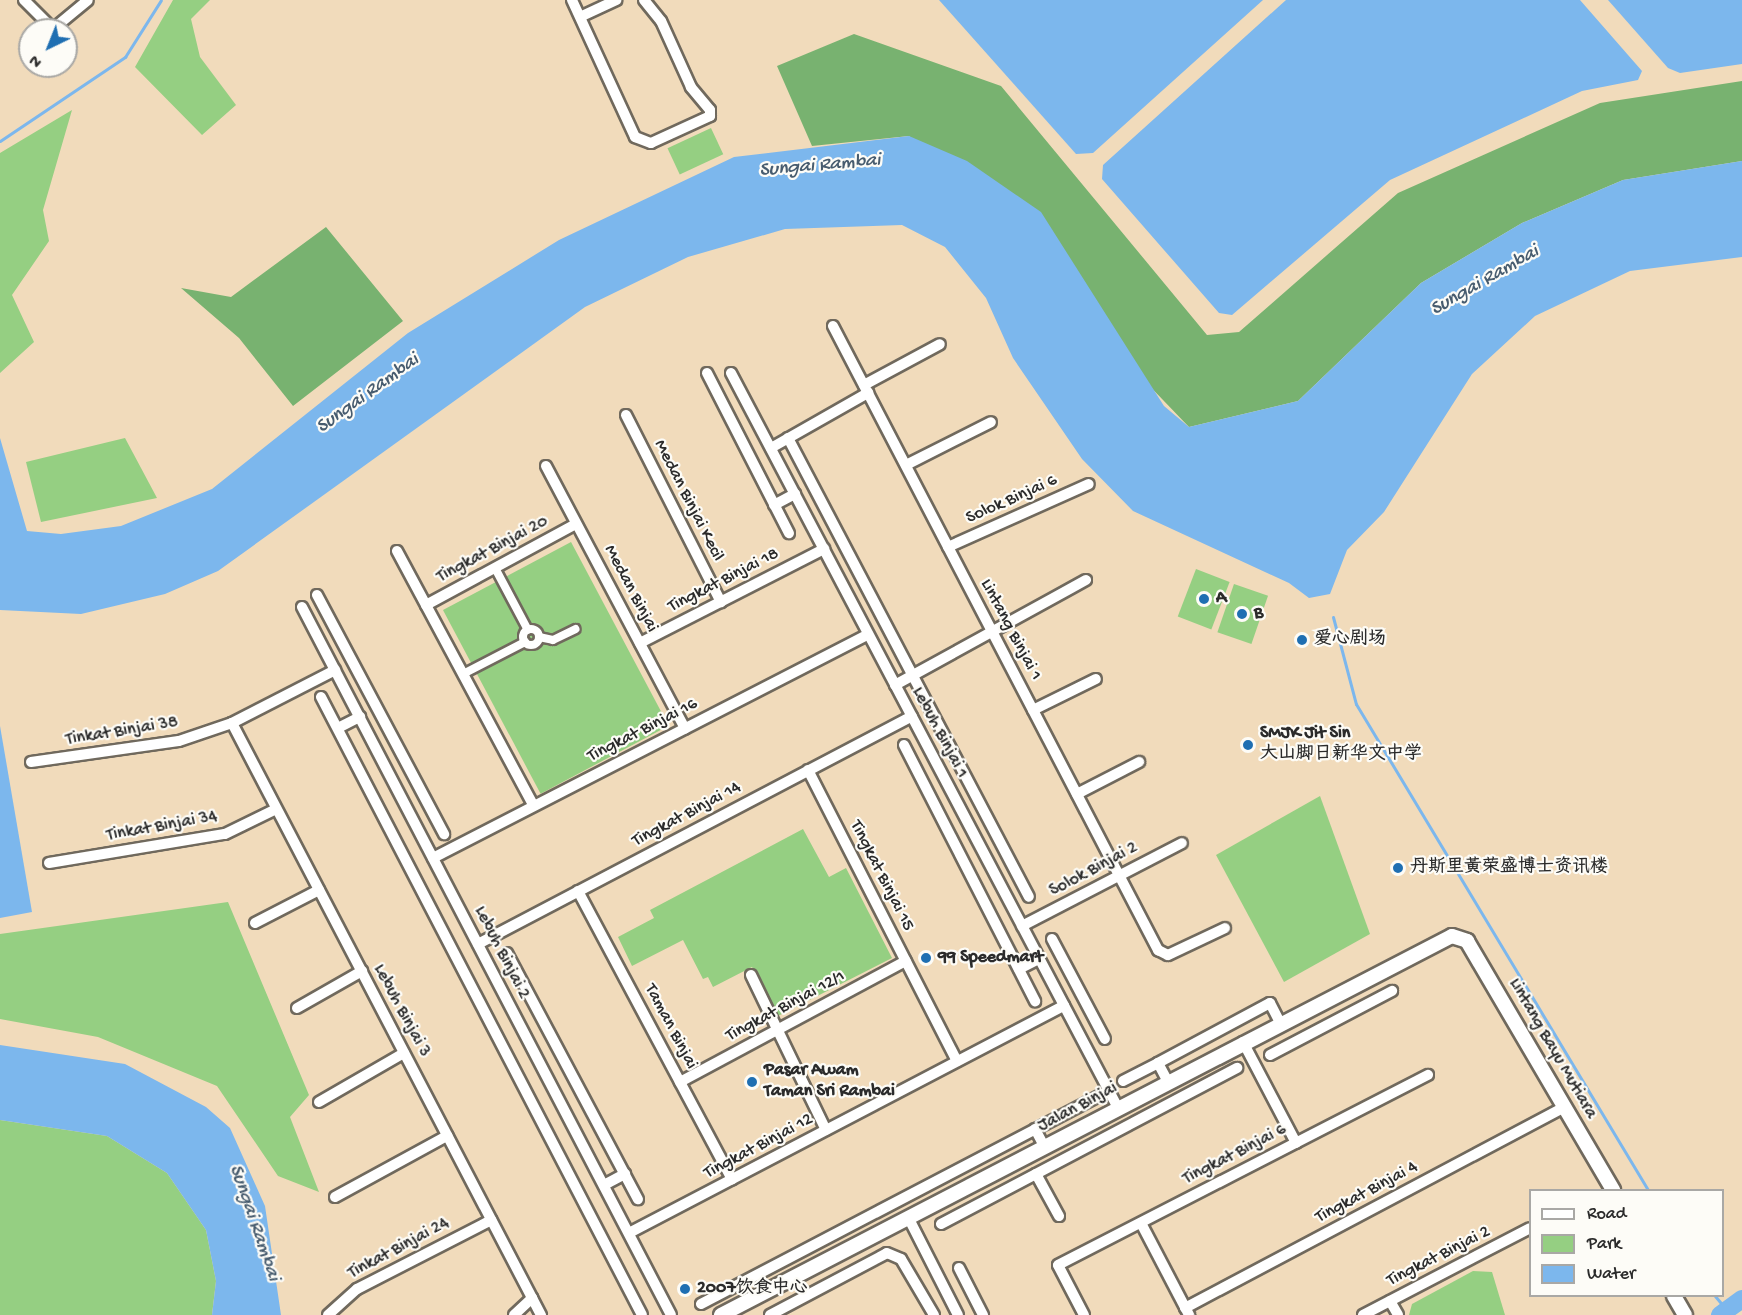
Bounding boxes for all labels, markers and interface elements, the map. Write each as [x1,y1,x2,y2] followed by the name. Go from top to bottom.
[18,18,78,78] north arrow
[26,50,47,71] text: N
[758,149,882,183] water label: Sungai Rambai
[1426,240,1544,322] water label: Sungai Rambai
[312,349,424,439] water label: Sungai Rambai
[648,437,728,565] street label: Medan Binjai Kecil
[963,470,1061,530] street label: Solok Binjai 6
[433,512,553,588] street label: Tingkat Binjai 20
[598,542,662,636] street label: Medan Binjai
[665,544,783,618] street label: Tingkat Binjai 18
[974,576,1046,684] street label: Lintang Binjai 1
[1216,588,1227,610] place label: A
[1197,592,1211,606] marker: A
[1254,603,1263,625] place label: B
[1235,607,1249,621] marker: B
[1314,629,1386,651] place label: 爱心剧场
[1295,633,1309,647] marker: 爱心剧场
[906,684,972,782] street label: Lebuh Binjai 1
[584,694,702,768] street label: Tingkat Binjai 16
[64,712,180,752] street label: Tinkat Binjai 38
[1260,724,1422,766] place label: SMJK Jit Sin 大山脚日新华文中学
[1241,738,1255,752] marker: SMJK Jit Sin 大山脚日新华文中学
[629,777,745,853] street label: Tingkat Binjai 14
[105,807,219,847] street label: Tinkat Binjai 34
[844,817,918,935] street label: Tingkat Binjai 15
[1046,838,1142,902] street label: Solok Binjai 2
[1410,857,1608,879] place label: 丹斯里黄荣盛博士资讯楼
[1391,861,1405,875] marker: 丹斯里黄荣盛博士资讯楼
[468,903,534,1003] street label: Lebuh Binjai 2
[938,947,1043,969] place label: 99 Speedmart
[919,951,933,965] marker: 99 Speedmart
[367,961,435,1061] street label: Lebuh Binjai 3
[723,966,849,1048] street label: Tingkat Binjai 12/1
[1503,975,1601,1123] street label: Lintang Bayu Mutiara
[639,981,701,1073] street label: Taman Binjai
[764,1061,895,1104] place label: Pasar Awam Taman Sri Rambai
[745,1075,759,1089] marker: Pasar Awam Taman Sri Rambai
[1034,1078,1122,1138] street label: Jalan Binjai
[701,1109,817,1185] street label: Tingkat Binjai 12
[1180,1120,1290,1190] street label: Tingkat Binjai 6
[1312,1157,1422,1229] street label: Tingkat Binjai 4
[223,1162,285,1284] water label: Sungai Rambai
[1529,1189,1724,1297] legend
[1587,1204,1626,1225] text: Road
[345,1213,453,1285] street label: Tinkat Binjai 24
[1384,1222,1494,1292] street label: Tingkat Binjai 2
[1587,1234,1621,1255] text: Park
[1587,1264,1635,1285] text: Water
[697,1278,808,1300] place label: 2007饮食中心
[678,1282,692,1296] marker: 2007饮食中心

